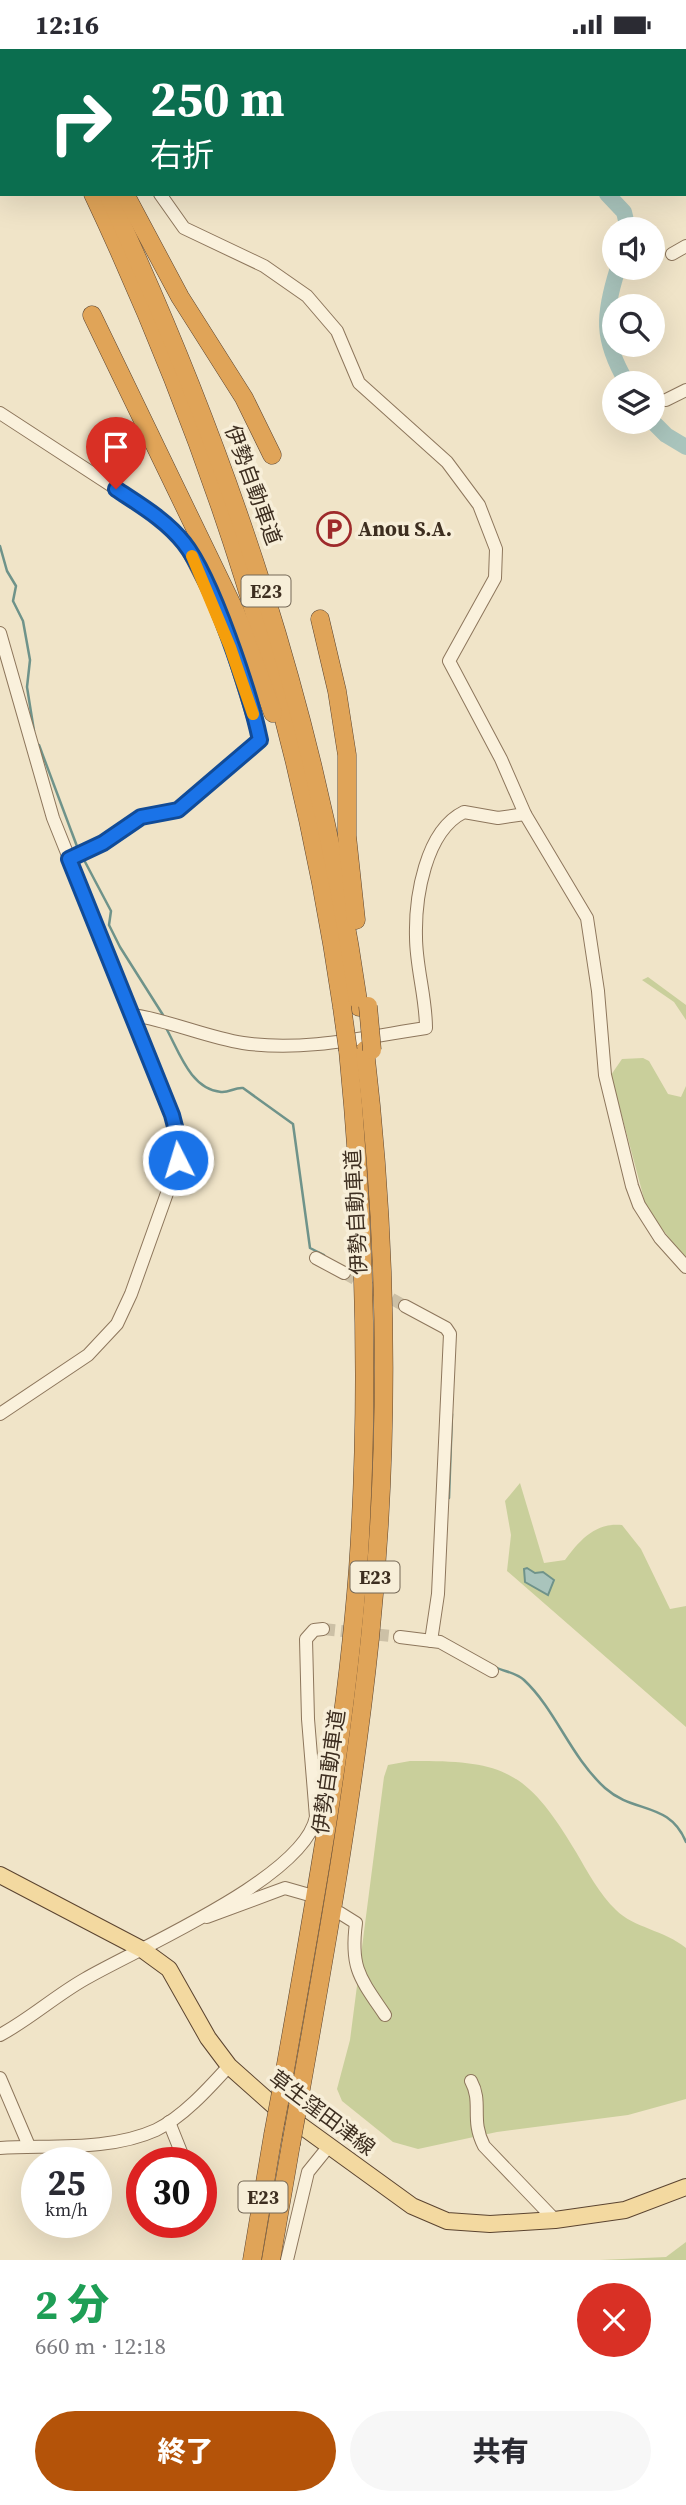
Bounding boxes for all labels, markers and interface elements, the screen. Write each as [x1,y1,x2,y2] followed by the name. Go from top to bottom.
[35,7,99,43] text: 12:16
[150,65,285,132] text: 250 m
[35,77,126,168] icon: right
[150,133,214,177] text: 右折
[602,217,665,434] map controls
[602,217,665,280] button: sound
[602,294,665,357] button: search
[602,371,665,434] button: layers
[86,417,146,489] pin
[218,421,289,549] street label: 伊勢自動車道
[97,428,135,466] icon: arrive
[315,510,353,548] parking icon: Anou S.A.
[358,514,452,543] place label: Anou S.A.
[242,575,290,607] road number: E23
[141,1123,215,1197] position arrow
[338,1148,373,1276] street label: 伊勢自動車道
[350,1561,400,1593] road number: E23
[305,1708,352,1836] street label: 伊勢自動車道
[263,2063,381,2162] street label: 草生窪田津線
[126,2147,217,2238] speed limit sign: 30
[48,2159,85,2207] text: 25
[238,2181,288,2213] road number: E23
[45,2197,88,2222] text: km/h
[35,2275,109,2333] text: 2 分
[577,2283,651,2357] button: close
[35,2330,166,2362] text: 660 m · 12:18
[35,2411,336,2491] button: 終了
[350,2411,651,2491] button: 共有

